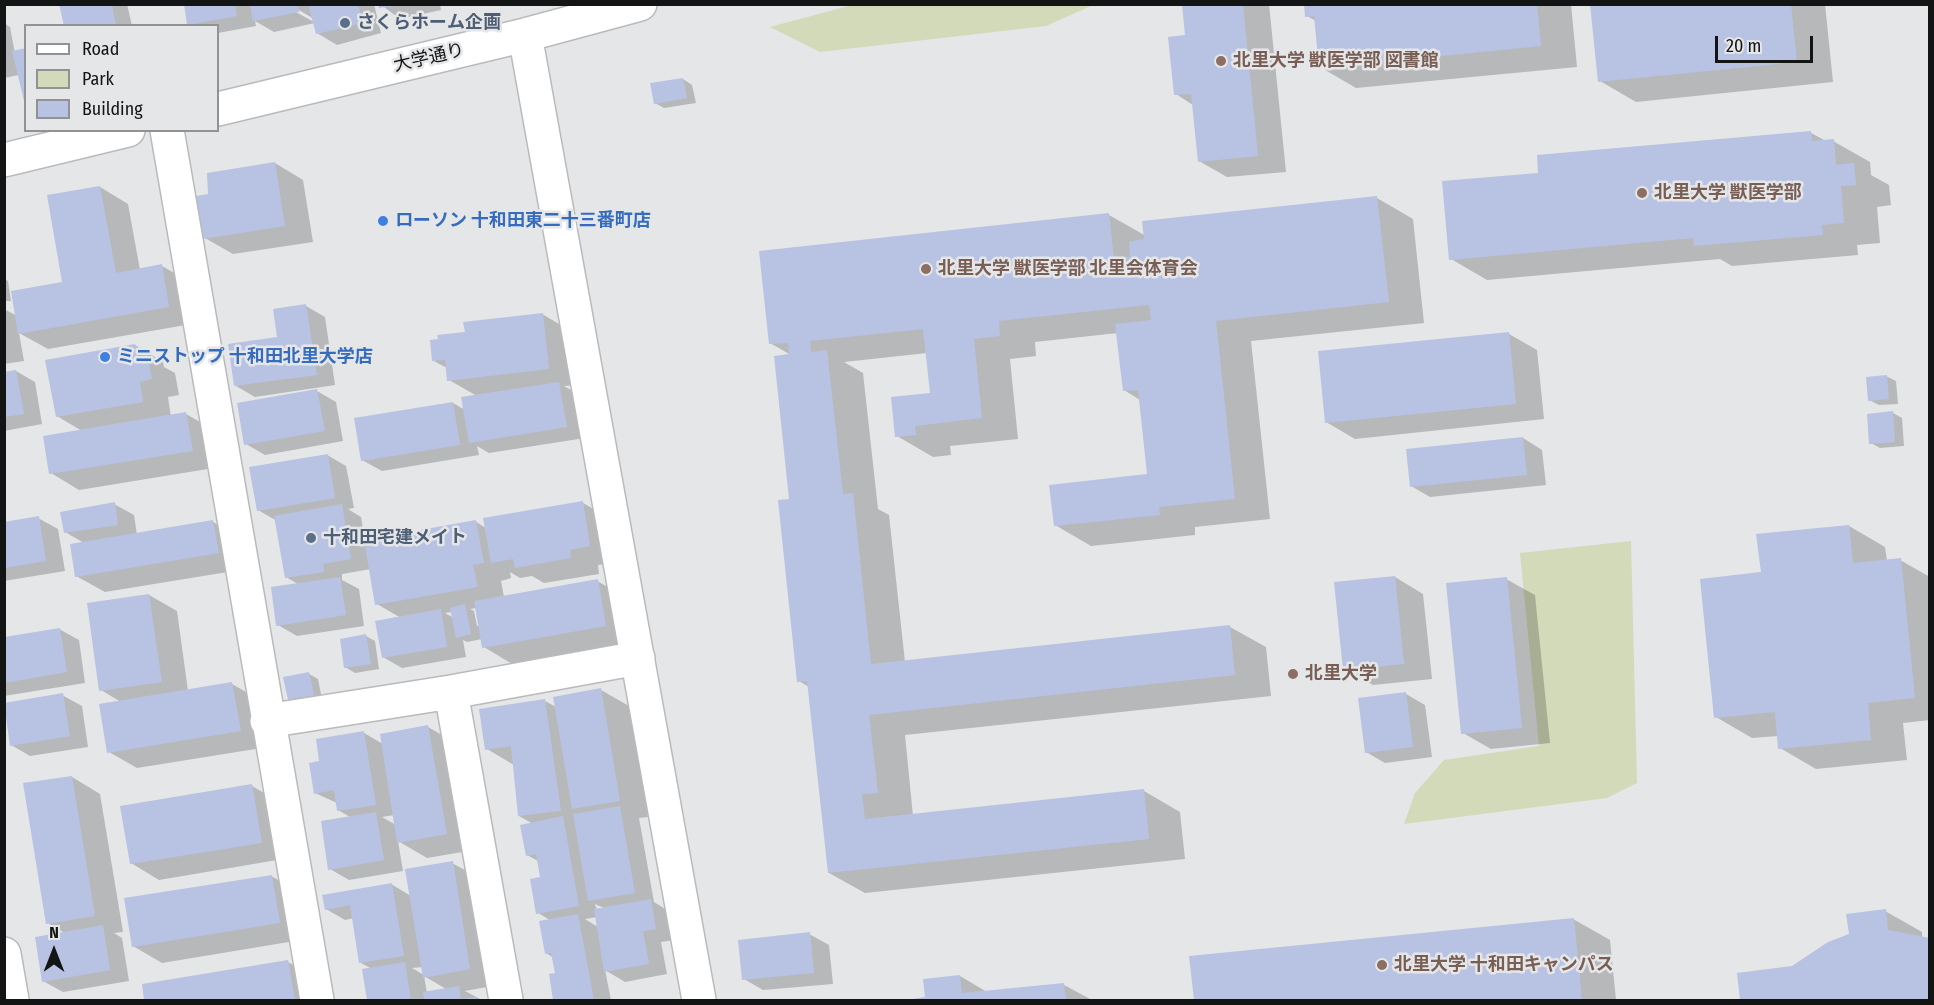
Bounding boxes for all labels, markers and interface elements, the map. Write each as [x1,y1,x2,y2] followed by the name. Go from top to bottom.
[357,12,501,34] place label: さくらホーム企画
[338,16,352,30] marker: さくらホーム企画
[24,24,219,132] legend
[1718,24,1816,62] scale bar
[1726,35,1761,57] text: 20 m
[82,38,119,60] text: Road
[391,39,467,77] street label: 大学通り
[1233,50,1438,72] place label: 北里大学 獣医学部 図書館
[1214,54,1228,68] marker: 北里大学 獣医学部 図書館
[82,68,114,90] text: Park
[82,98,143,120] text: Building
[1654,182,1802,204] place label: 北里大学 獣医学部
[1635,186,1649,200] marker: 北里大学 獣医学部
[395,210,651,232] place label: ローソン 十和田東二十三番町店
[376,214,390,228] marker: ローソン 十和田東二十三番町店
[938,258,1197,280] place label: 北里大学 獣医学部 北里会体育会
[919,262,933,276] marker: 北里大学 獣医学部 北里会体育会
[117,346,373,368] place label: ミニストップ 十和田北里大学店
[98,350,112,364] marker: ミニストップ 十和田北里大学店
[323,527,467,549] place label: 十和田宅建メイト
[304,531,318,545] marker: 十和田宅建メイト
[1305,663,1377,685] place label: 北里大学
[1286,667,1300,681] marker: 北里大学
[24,921,84,981] north arrow
[49,923,59,942] text: N
[1394,954,1614,976] place label: 北里大学 十和田キャンパス
[1375,958,1389,972] marker: 北里大学 十和田キャンパス

